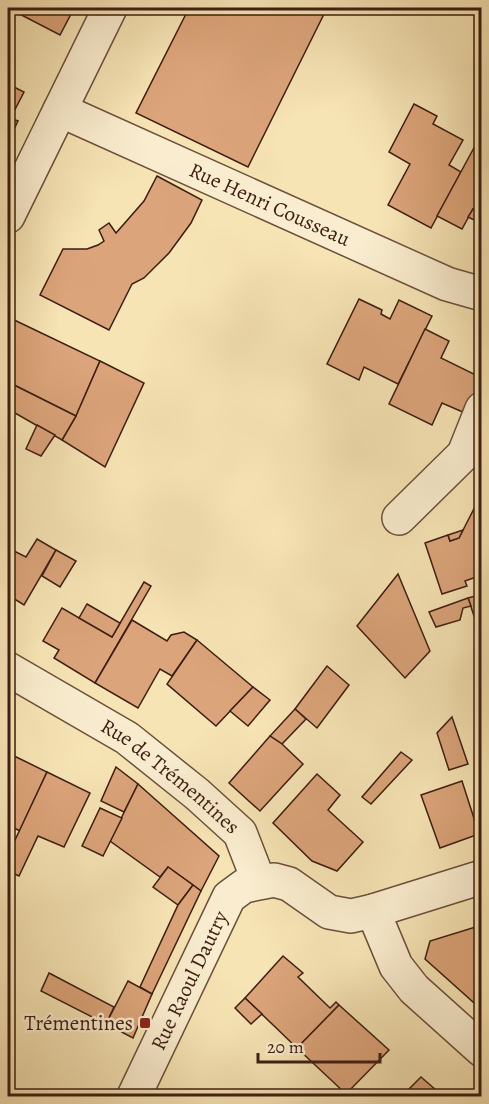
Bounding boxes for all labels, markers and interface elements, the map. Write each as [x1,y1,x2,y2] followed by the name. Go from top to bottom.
[185,156,355,253] street label: Rue Henri Cousseau
[96,712,246,840] street label: Rue de Trémentines
[144,906,235,1055] street label: Rue Raoul Dautry
[24,1009,133,1037] place label: Trémentines
[138,1016,152,1030] marker: Trémentines
[258,1026,380,1064] scale bar
[267,1035,304,1059] text: 20 m

